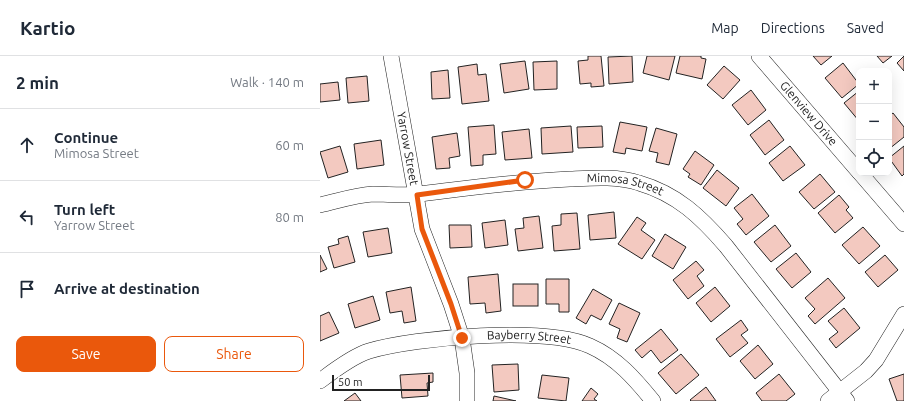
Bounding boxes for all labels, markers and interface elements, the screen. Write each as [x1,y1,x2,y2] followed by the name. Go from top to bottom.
[20,17,76,39] text: Kartio
[711,20,739,36] text: Map
[761,20,825,36] text: Directions
[847,20,884,36] text: Saved
[856,68,892,176] map controls
[856,68,892,104] button: +
[16,73,59,92] text: 2 min
[230,75,304,89] text: Walk · 140 m
[778,79,840,148] street label: Glenview Drive
[856,104,892,140] button: −
[395,111,421,186] street label: Yarrow Street
[54,129,118,146] text: Continue
[16,134,38,156] icon: ahead
[275,138,304,152] text: 60 m
[856,140,892,176] button: locate
[54,146,139,160] text: Mimosa Street
[516,171,534,189] route start
[587,171,666,198] street label: Mimosa Street
[54,201,115,218] text: Turn left
[16,206,38,228] icon: left
[275,210,304,224] text: 80 m
[54,218,135,232] text: Yarrow Street
[16,278,38,300] icon: arrive
[54,280,200,297] text: Arrive at destination
[487,328,573,346] street label: Bayberry Street
[453,329,471,347] route end
[16,336,156,372] button: Save
[164,336,304,372] button: Share
[332,373,430,392] scale bar
[338,376,362,388] text: 50 m

